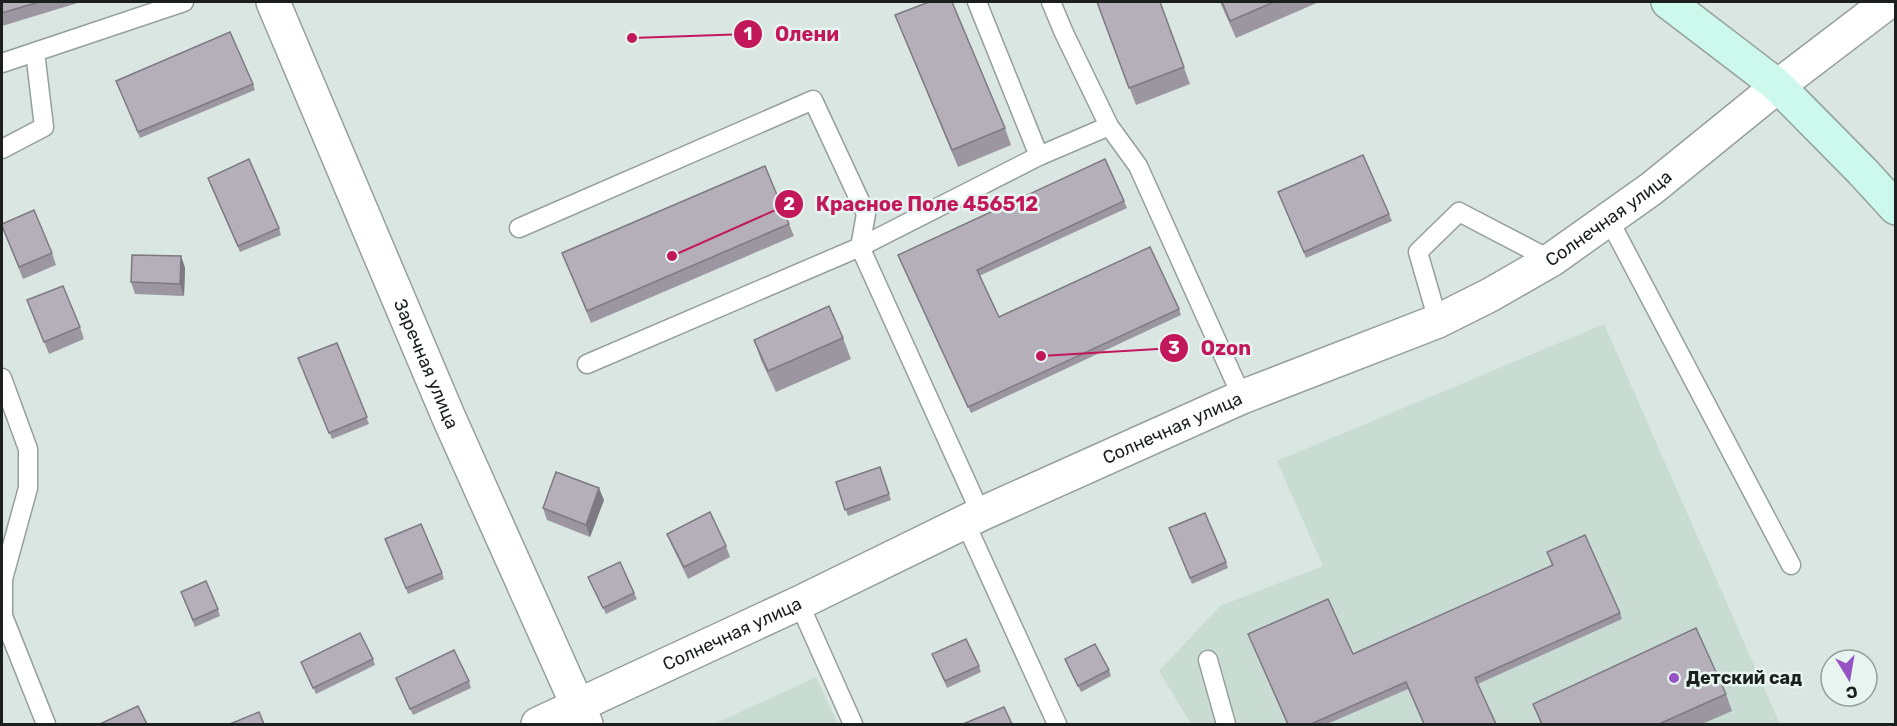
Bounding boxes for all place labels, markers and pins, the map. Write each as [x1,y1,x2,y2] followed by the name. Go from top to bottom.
[733,15,851,53] callout: Олени
[774,185,1050,223] callout: Красное Поле 456512
[1159,329,1263,367] callout: Ozon
[1686,667,1802,689] place label: Детский сад
[1667,671,1681,685] marker: Детский сад

